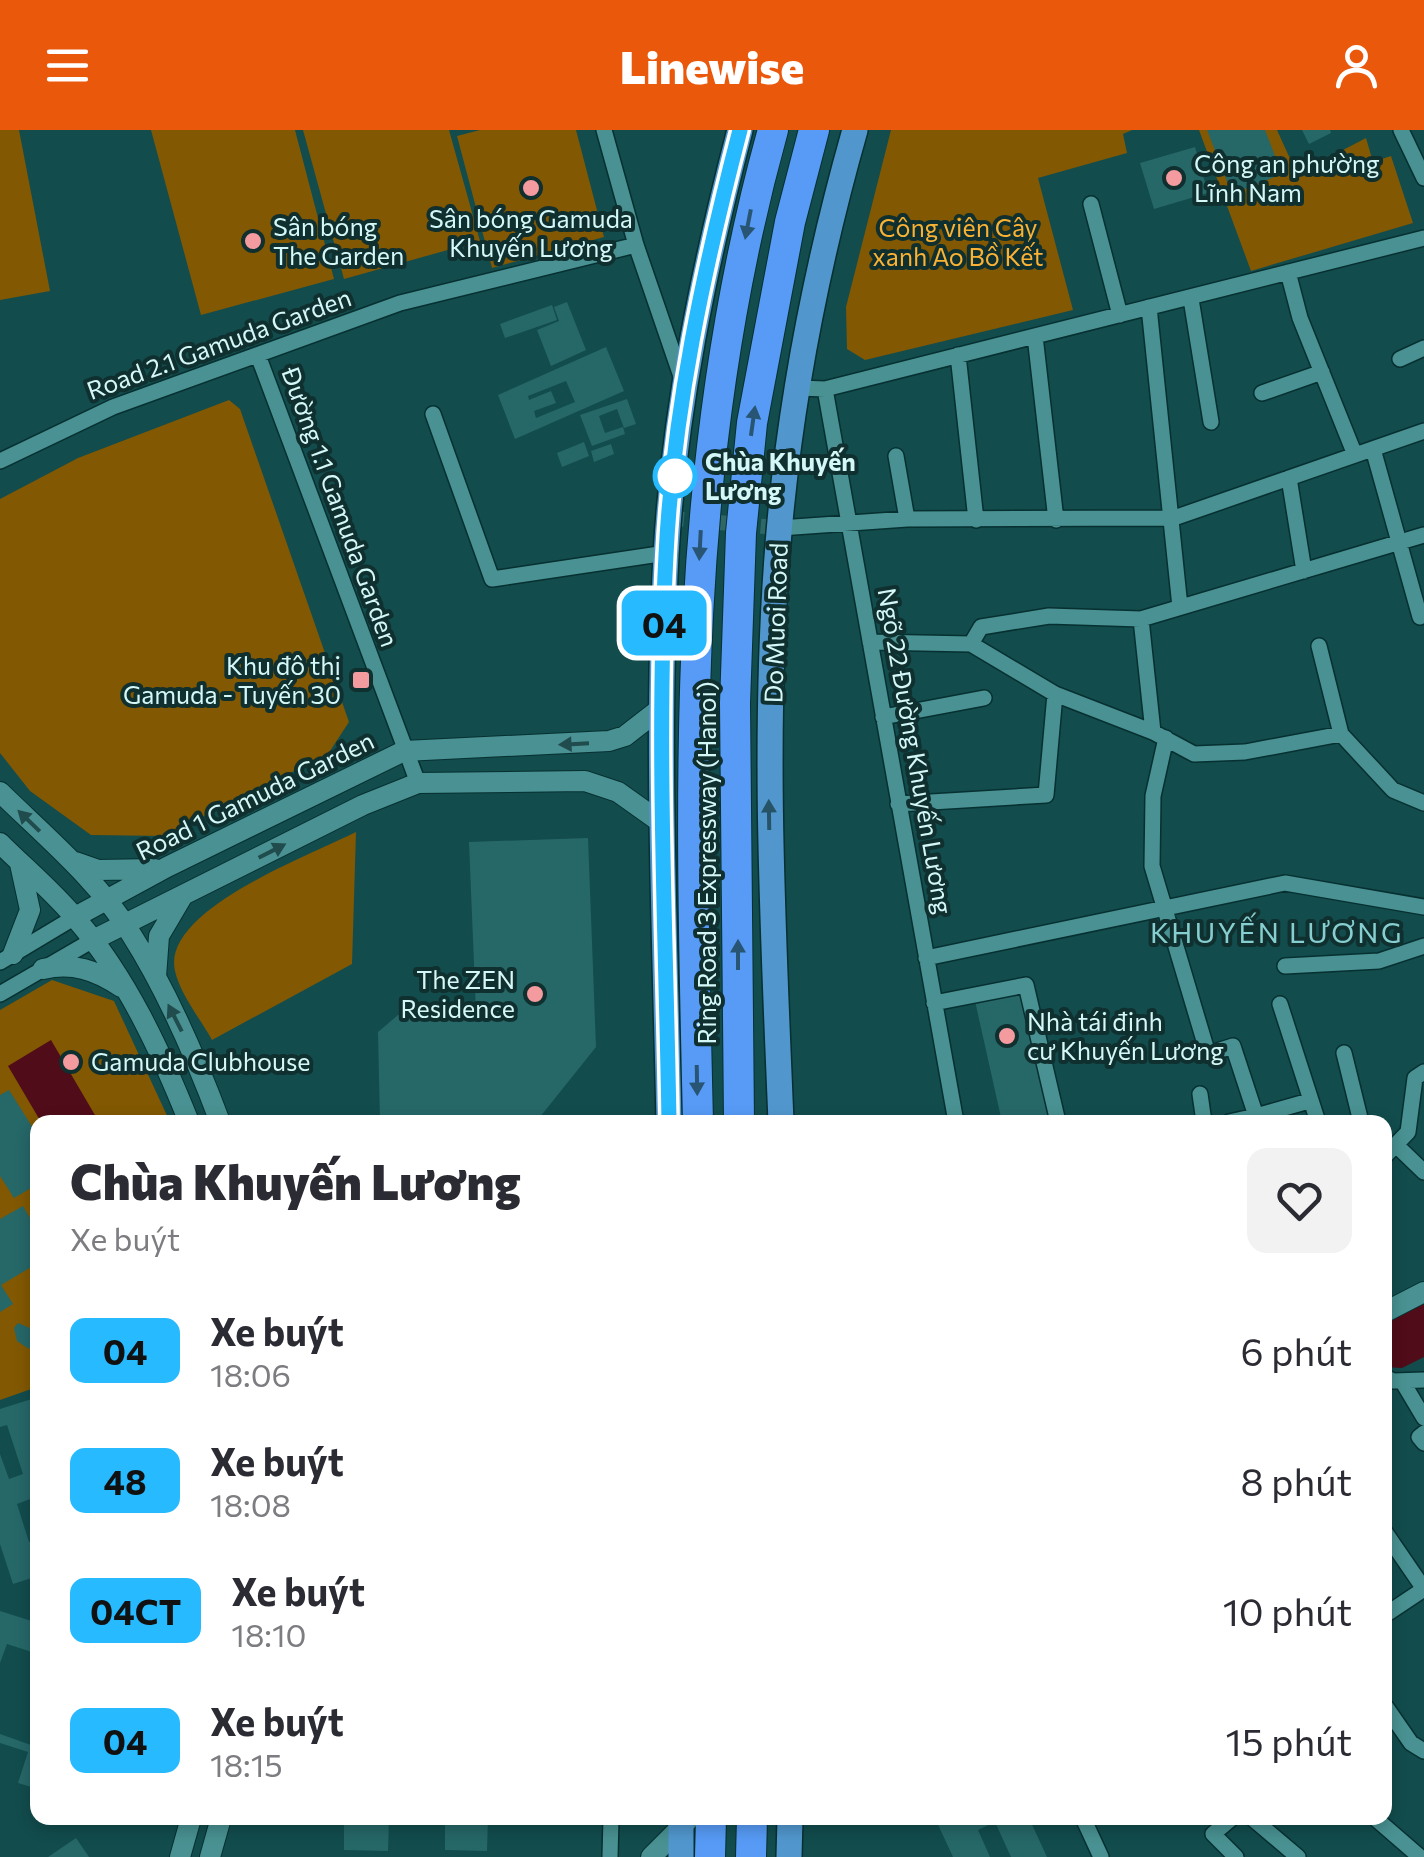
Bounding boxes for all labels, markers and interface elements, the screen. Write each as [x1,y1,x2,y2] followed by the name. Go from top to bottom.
[40,38,95,93] icon: menu
[620,38,804,93] text: Linewise
[1329,38,1384,93] icon: person
[1194,148,1380,207] place label: Công an phường Lĩnh Nam
[1163,167,1185,189] marker: Công an phường Lĩnh Nam
[520,177,542,199] marker: Sân bóng Gamuda Khuyến Lương
[429,203,633,262] place label: Sân bóng Gamuda Khuyến Lương
[739,209,755,240] one-way arrow
[273,211,404,270] place label: Sân bóng The Garden
[872,212,1044,271] park label: Công viên Cây xanh Ao Bồ Kết
[242,230,264,252] marker: Sân bóng The Garden
[83,281,355,405] street label: Road 2.1 Gamuda Garden
[276,362,406,651] street label: Đường 1.1 Gamuda Garden
[746,405,761,436] one-way arrow
[705,446,856,505] place label: Chùa Khuyến Lương
[654,455,696,497] marker: Chùa Khuyến Lương
[692,530,708,562] one-way arrow
[757,542,793,704] street label: Do Muoi Road
[872,585,960,917] street label: Ngõ 22 Đường Khuyến Lương
[619,590,709,656] line badge: 04
[642,602,686,645] text: 04
[123,650,341,709] place label: Khu đô thị Gamuda - Tuyến 30
[350,669,372,691] marker: Khu đô thị Gamuda - Tuyến 30
[691,681,721,1045] street label: Ring Road 3 Expressway (Hanoi)
[131,724,378,866] street label: Road 1 Gamuda Garden
[558,736,590,752] one-way arrow
[761,799,777,831] one-way arrow
[17,809,41,833] one-way arrow
[257,842,286,859] one-way arrow
[1150,912,1404,949] district label: KHUYẾN LƯƠNG
[730,939,746,971] one-way arrow
[401,964,515,1023] place label: The ZEN Residence
[524,983,546,1005] marker: The ZEN Residence
[167,1003,184,1032] one-way arrow
[1027,1006,1224,1065] place label: Nhà tái định cư Khuyến Lương
[996,1025,1018,1047] marker: Nhà tái định cư Khuyến Lương
[91,1046,311,1076] place label: Gamuda Clubhouse
[60,1051,82,1073] marker: Gamuda Clubhouse
[689,1065,705,1097] one-way arrow
[1247,1148,1352,1253] button: heart
[70,1151,521,1210] text: Chùa Khuyến Lương
[70,1218,180,1258] text: Xe buýt
[210,1307,344,1354] text: Xe buýt
[1241,1327,1352,1374] text: 6 phút
[103,1329,147,1372] text: 04
[210,1354,291,1394] text: 18:06
[210,1437,344,1484] text: Xe buýt
[1241,1457,1352,1504] text: 8 phút
[103,1459,147,1502] text: 48
[210,1484,291,1524] text: 18:08
[231,1567,365,1614] text: Xe buýt
[1223,1587,1352,1634] text: 10 phút
[90,1589,181,1632] text: 04CT
[231,1614,306,1654] text: 18:10
[210,1697,344,1744] text: Xe buýt
[1226,1717,1352,1764] text: 15 phút
[103,1719,147,1762] text: 04
[210,1744,283,1784] text: 18:15

